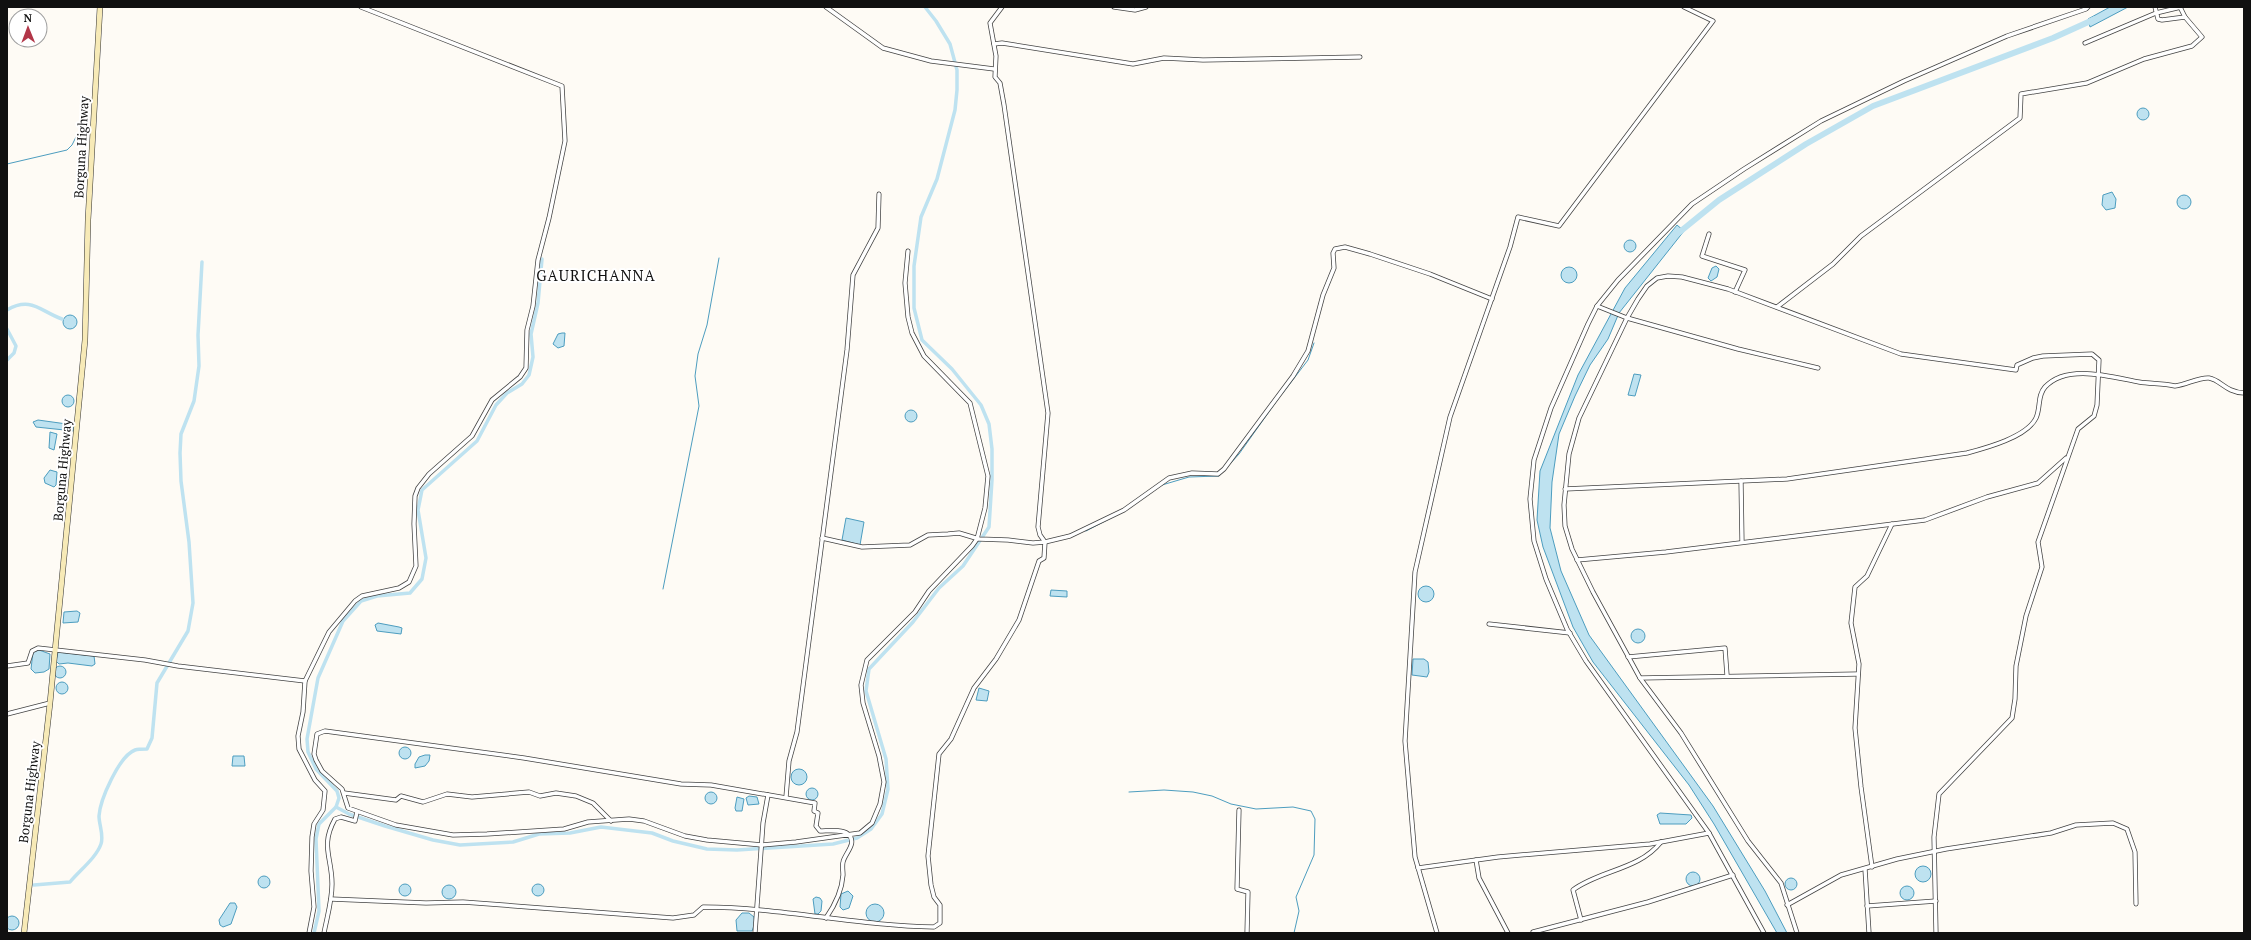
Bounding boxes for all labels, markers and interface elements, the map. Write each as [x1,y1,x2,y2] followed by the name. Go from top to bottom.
[8,8,48,48] north arrow
[24,11,33,25] text: N
[69,95,93,199] street label: Borguna Highway
[536,265,656,285] district label: GAURICHANNA
[49,418,75,522] street label: Borguna Highway
[14,740,44,844] street label: Borguna Highway

